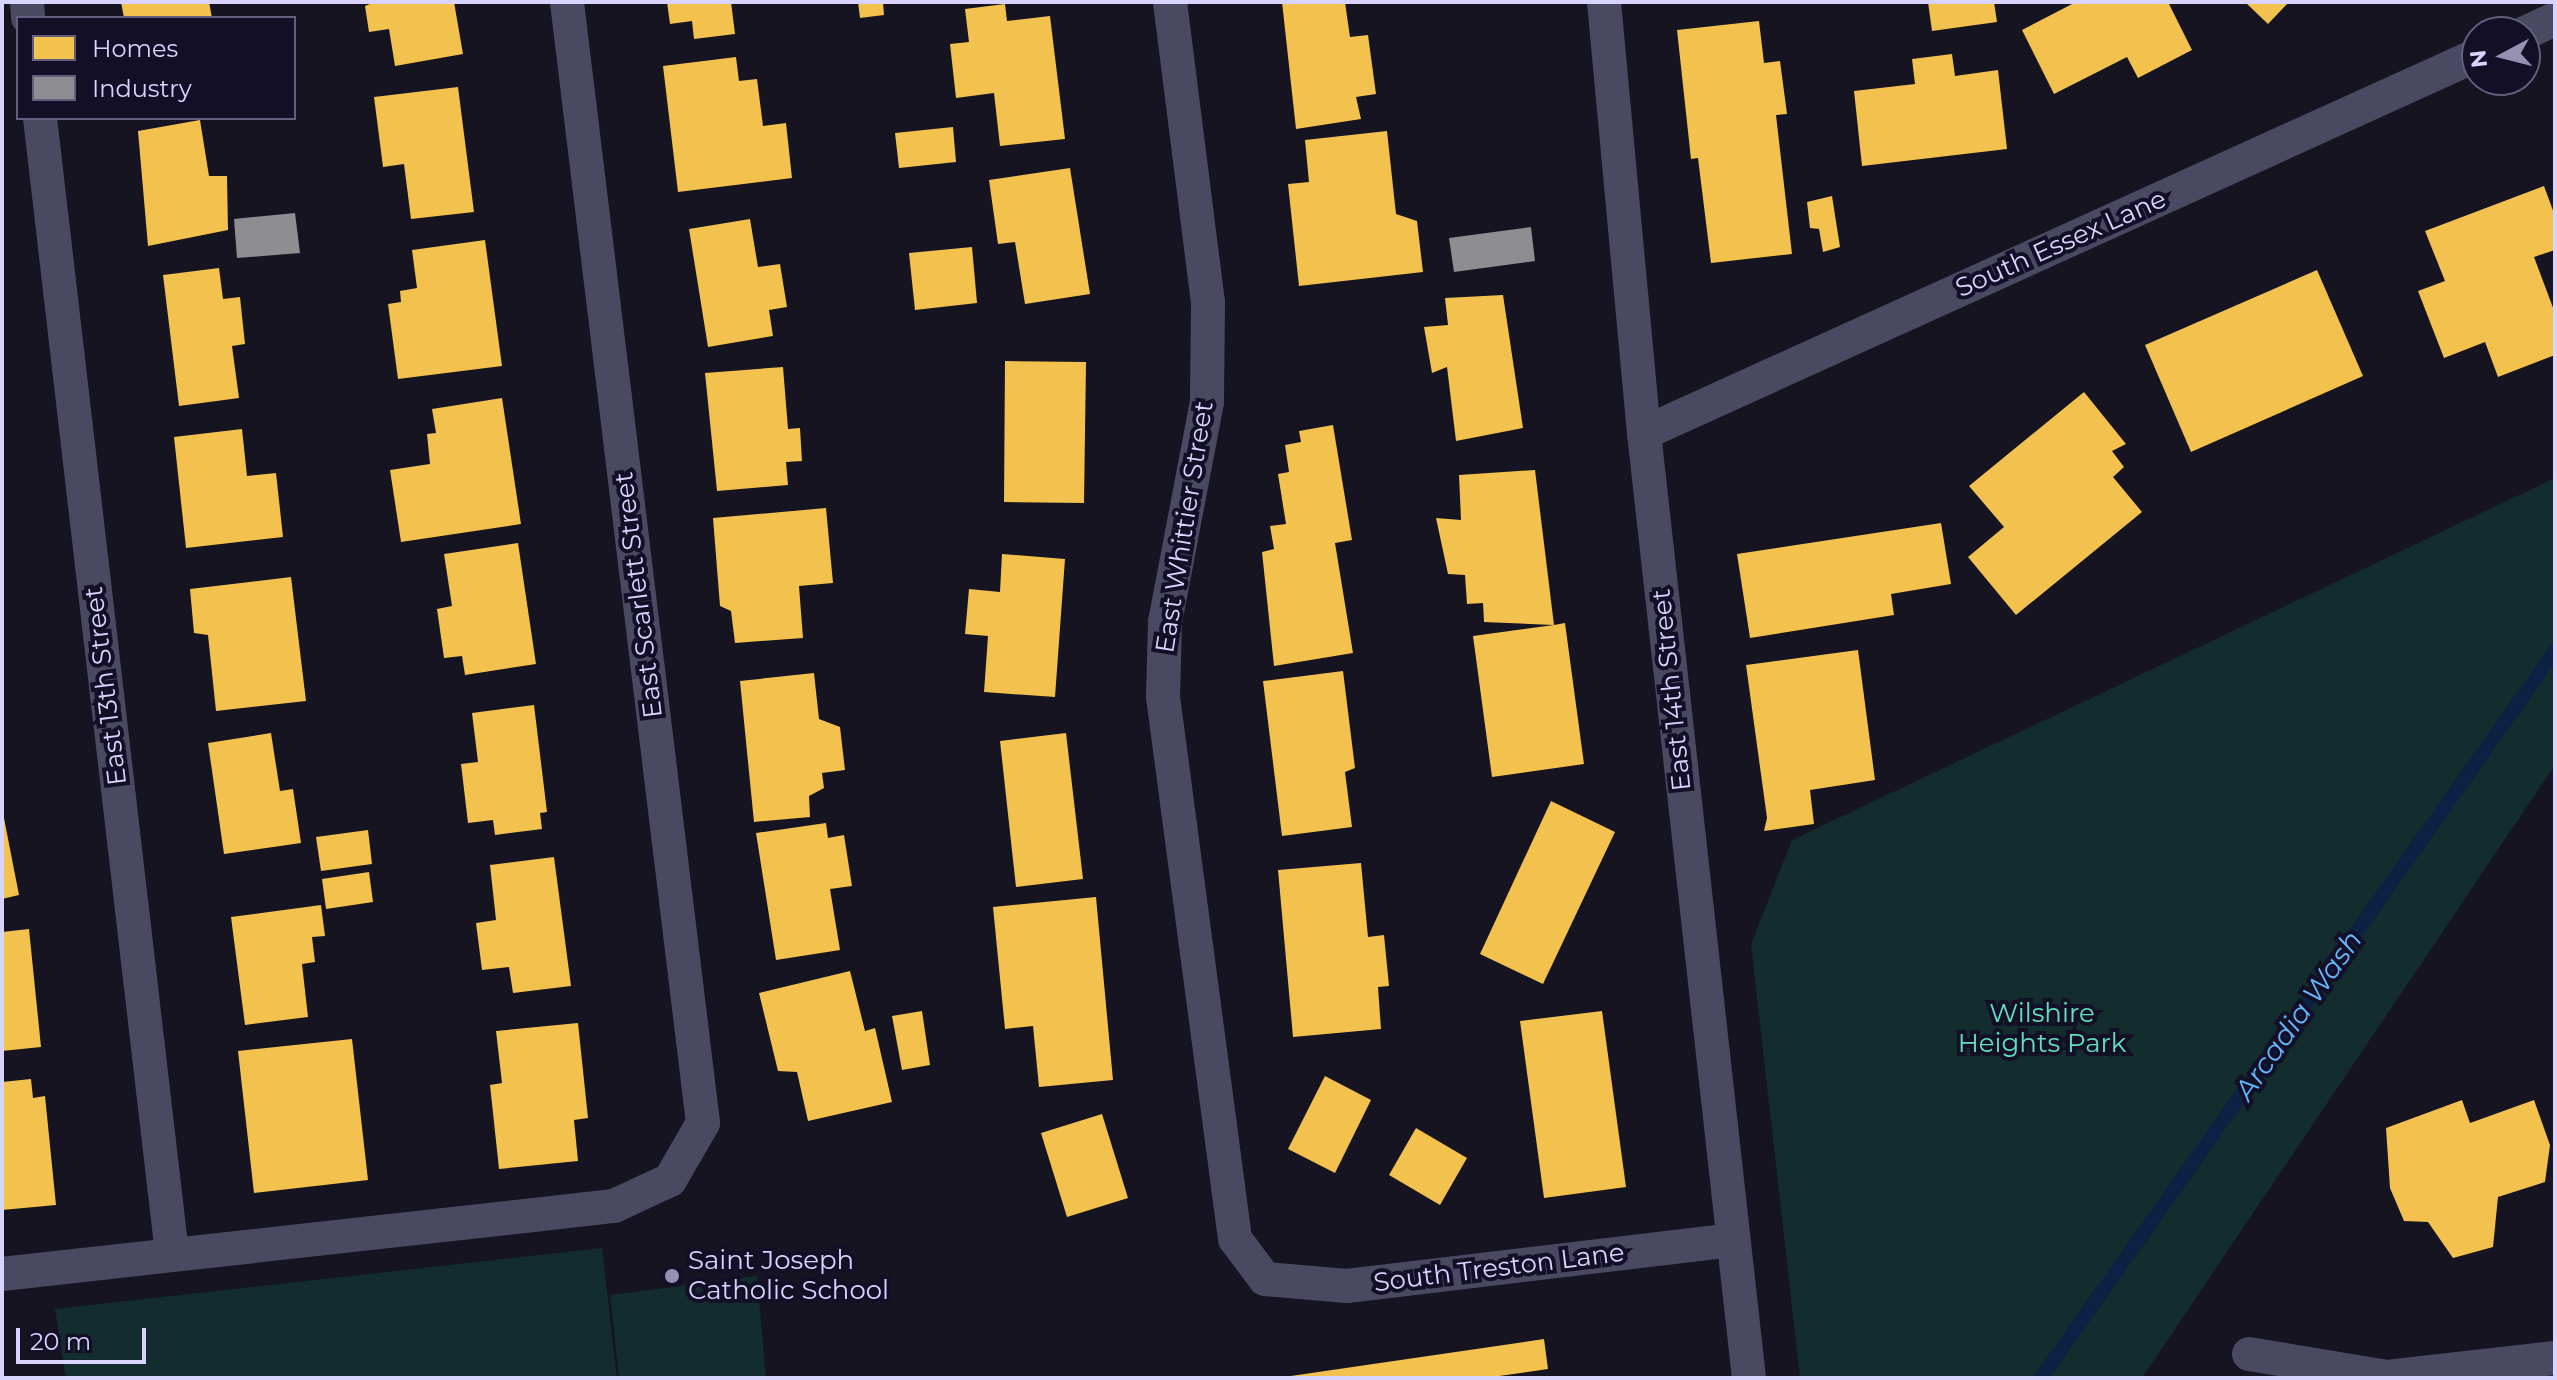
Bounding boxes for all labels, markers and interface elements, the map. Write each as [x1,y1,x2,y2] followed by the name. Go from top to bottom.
[16,16,296,120] legend
[2461,16,2541,96] north arrow
[92,34,178,63] text: Homes
[2464,48,2493,69] text: N
[92,74,192,103] text: Industry
[1951,184,2171,304] street label: South Essex Lane
[1150,399,1220,655] street label: East Whittier Street
[608,470,670,720] street label: East Scarlett Street
[78,585,134,787] street label: East 13th Street
[1646,588,1698,792] street label: East 14th Street
[2227,924,2369,1106] water label: Arcadia Wash
[1958,998,2126,1060] park label: Wilshire Heights Park
[1372,1237,1626,1299] street label: South Treston Lane
[688,1245,889,1306] place label: Saint Joseph Catholic School
[663,1267,681,1285] marker: Saint Joseph Catholic School
[20,1312,150,1362] scale bar
[30,1327,91,1356] text: 20 m

